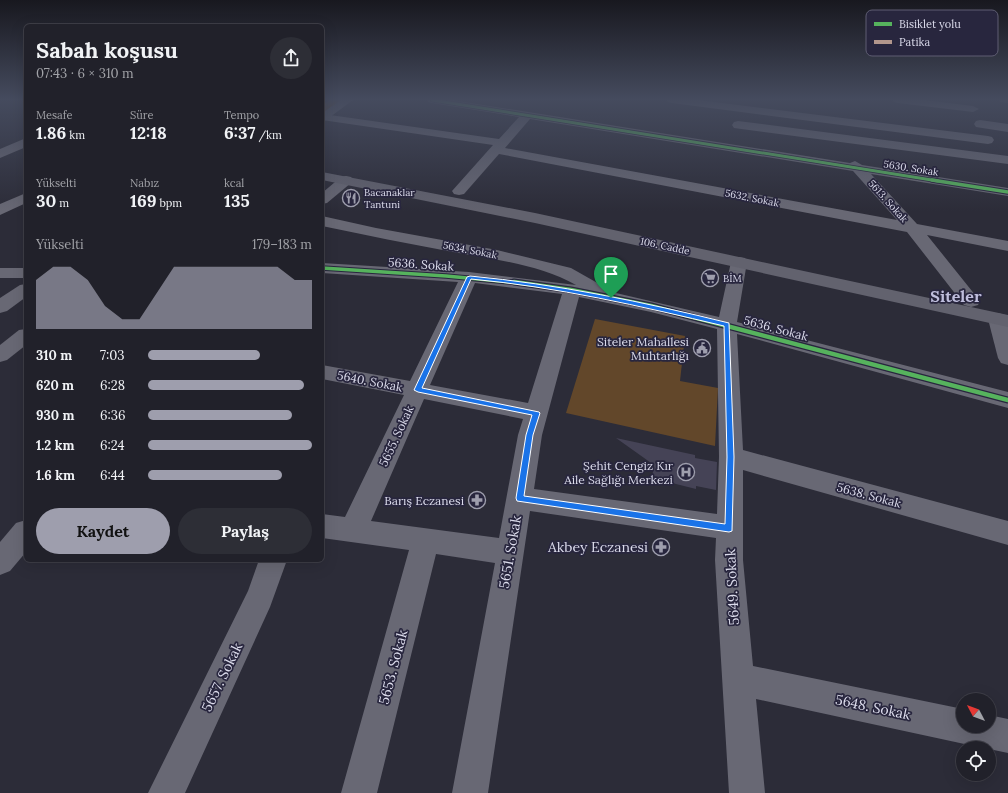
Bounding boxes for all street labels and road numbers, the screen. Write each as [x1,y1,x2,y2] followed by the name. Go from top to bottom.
[883,157,940,179] street label: 5630. Sokak
[865,177,911,225] street label: 5613. Sokak
[724,186,781,210] street label: 5632. Sokak
[639,234,691,258] street label: 106. Cadde
[442,238,499,262] street label: 5634. Sokak
[388,254,455,274] street label: 5636. Sokak
[742,312,810,344] street label: 5636. Sokak
[336,367,404,395] street label: 5640. Sokak
[375,403,417,469] street label: 5655. Sokak
[835,479,903,511] street label: 5638. Sokak
[495,514,525,590] street label: 5651. Sokak
[721,548,743,626] street label: 5649. Sokak
[374,627,412,706] street label: 5653. Sokak
[198,639,247,715] street label: 5657. Sokak
[834,690,913,724] street label: 5648. Sokak

